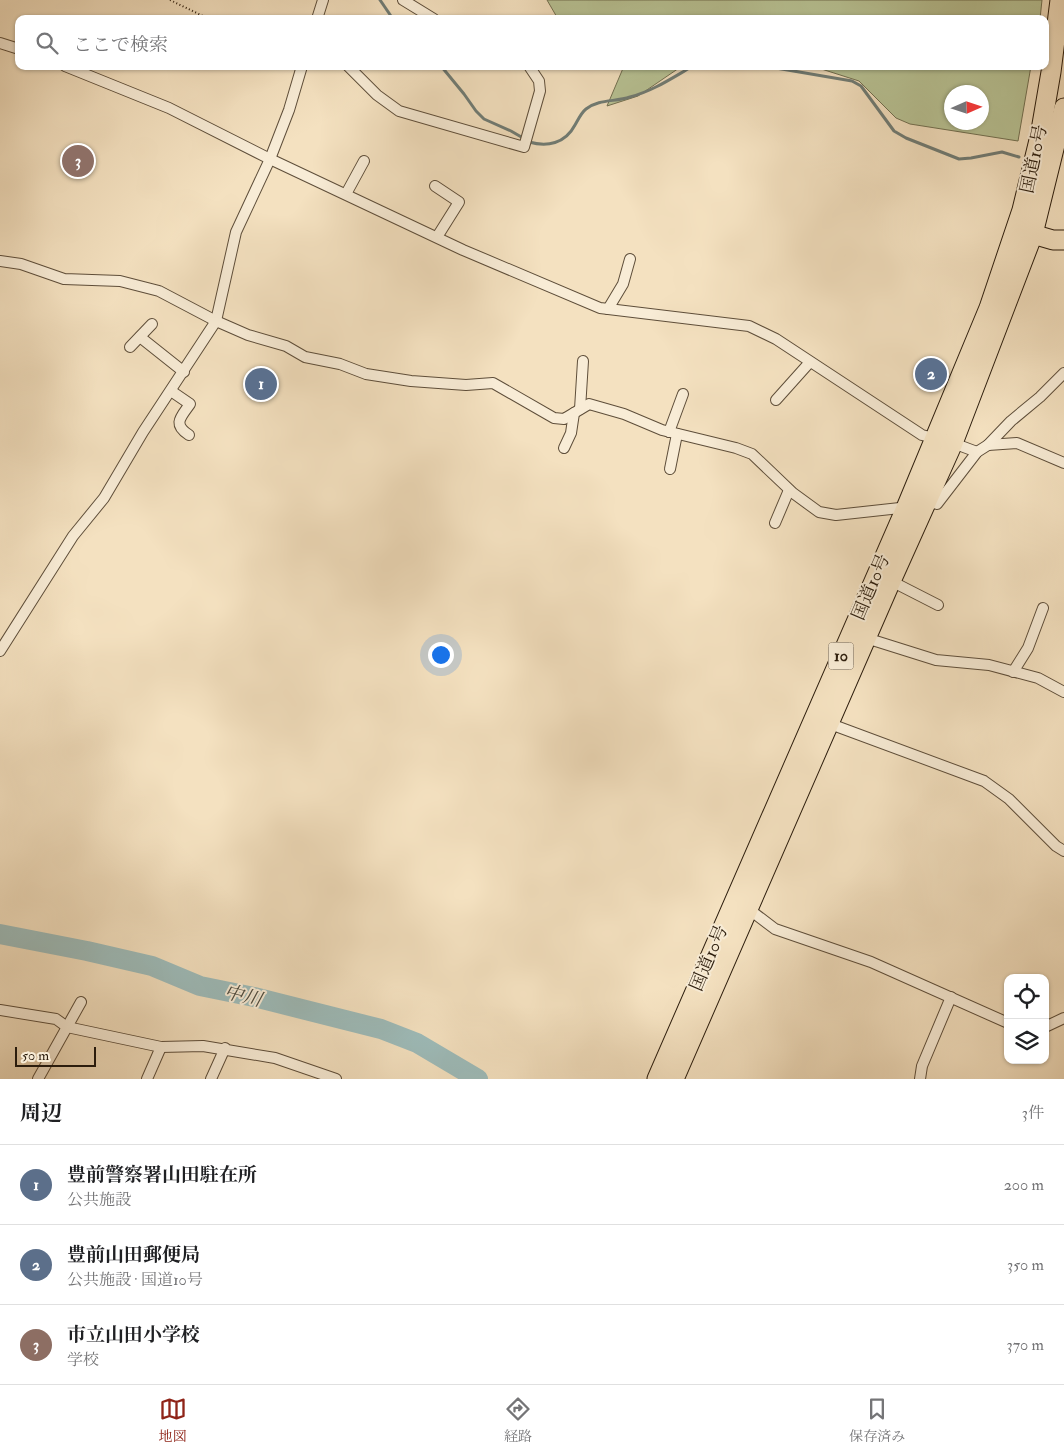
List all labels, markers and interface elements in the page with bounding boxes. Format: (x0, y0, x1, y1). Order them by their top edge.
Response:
search box (15, 15, 1049, 70)
icon: search (33, 29, 61, 57)
text: ここで検索 (73, 33, 168, 57)
north arrow (944, 85, 989, 130)
street label: 国道10号 (1016, 123, 1052, 195)
pin: 3 (62, 142, 94, 180)
pin: 2 (915, 355, 947, 393)
pin: 1 (245, 365, 277, 403)
street label: 国道10号 (847, 550, 895, 624)
your location (428, 642, 454, 668)
road number: 10 (828, 642, 854, 669)
street label: 国道10号 (685, 921, 733, 995)
map controls (1004, 974, 1049, 1064)
button: locate (1004, 974, 1049, 1019)
water label: 中川 (222, 980, 266, 1013)
button: layers (1004, 1019, 1049, 1064)
scale bar (15, 1044, 96, 1067)
text: 50 m (22, 1047, 49, 1064)
text: 周辺 (20, 1100, 62, 1127)
text: 3件 (1022, 1103, 1044, 1123)
text: 豊前警察署山田駐在所 (67, 1163, 257, 1187)
text: 1 (33, 1175, 39, 1195)
text: 200 m (1004, 1175, 1044, 1195)
text: 公共施設 (67, 1190, 131, 1210)
text: 豊前山田郵便局 (67, 1243, 200, 1267)
text: 2 (32, 1255, 40, 1275)
text: 350 m (1007, 1255, 1044, 1275)
text: 公共施設 · 国道10号 (67, 1270, 203, 1290)
text: 市立山田小学校 (67, 1323, 200, 1347)
text: 3 (33, 1335, 39, 1355)
text: 370 m (1007, 1335, 1044, 1355)
text: 学校 (67, 1350, 99, 1370)
tab: 地図 (159, 1395, 187, 1445)
tab: 経路 (504, 1395, 532, 1445)
tab: 保存済み (849, 1395, 905, 1445)

